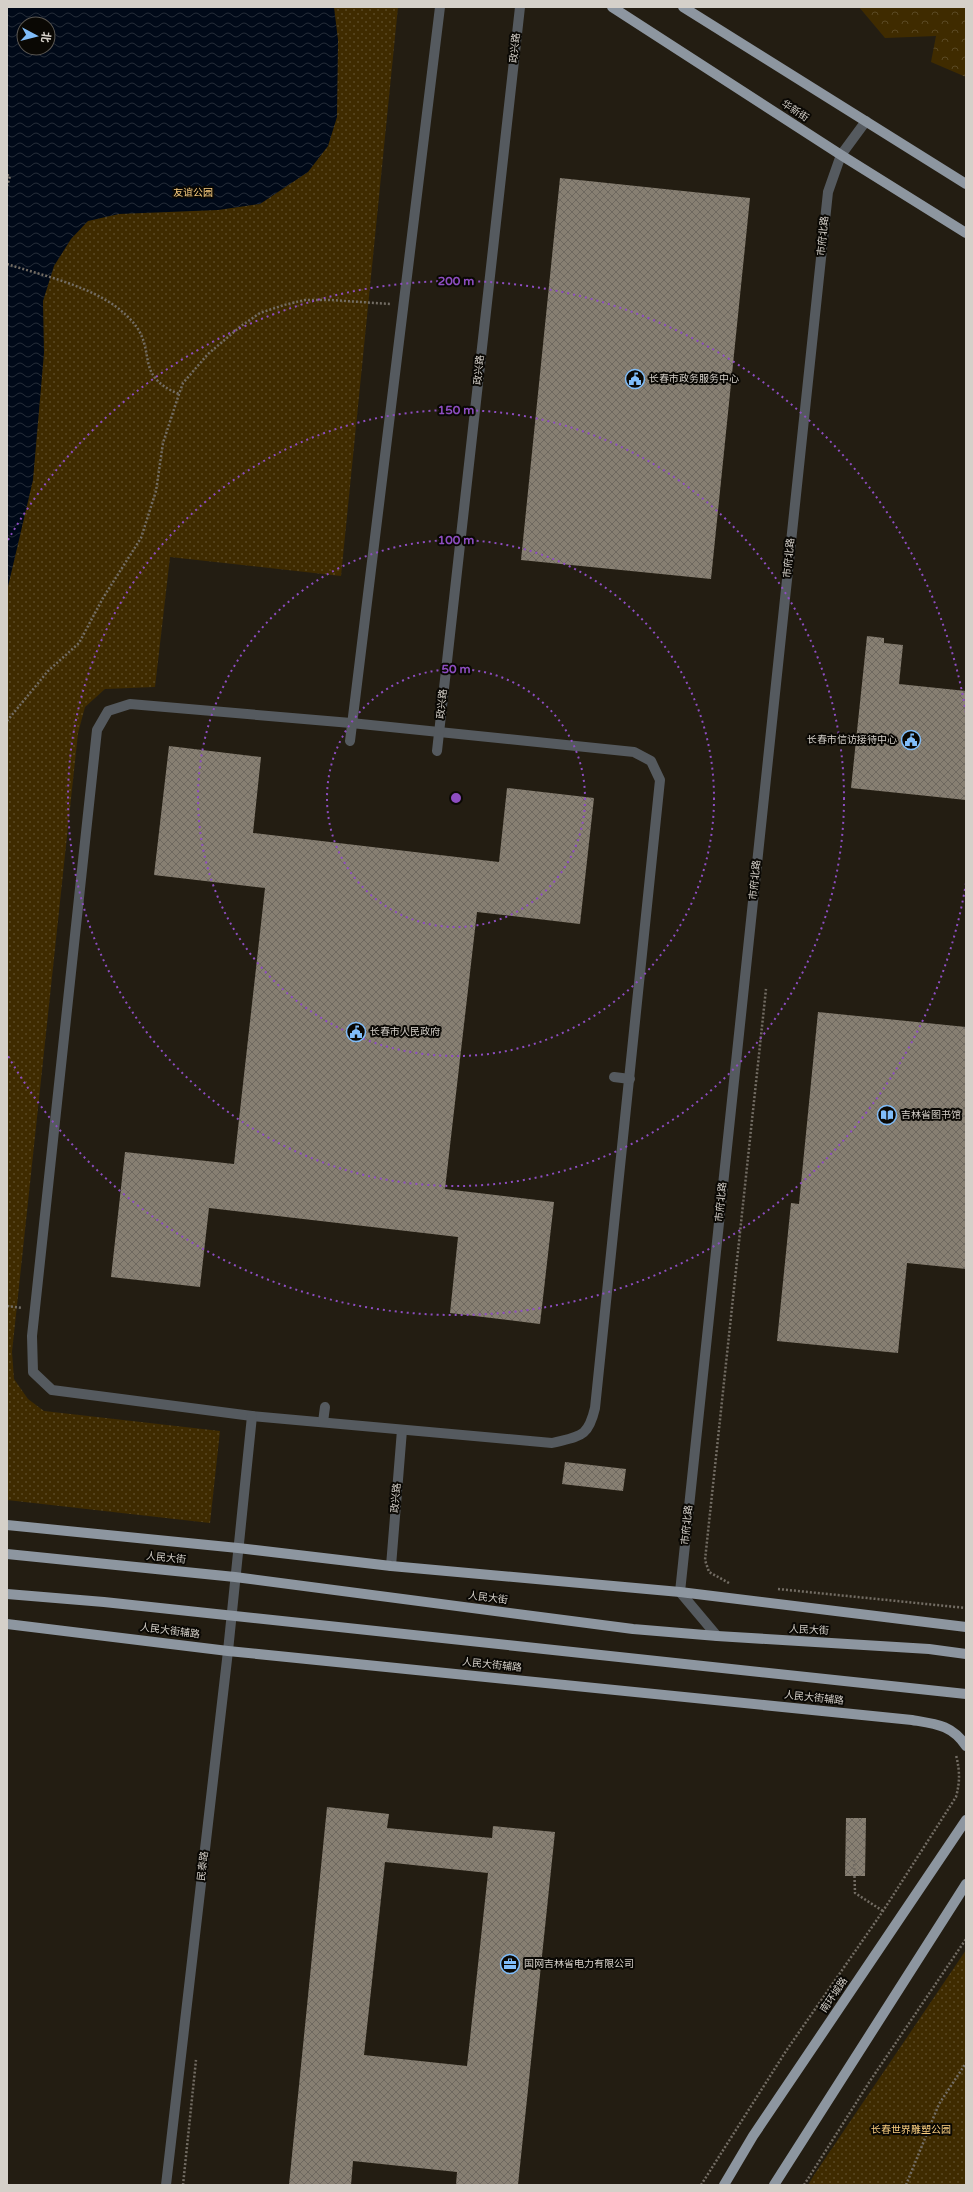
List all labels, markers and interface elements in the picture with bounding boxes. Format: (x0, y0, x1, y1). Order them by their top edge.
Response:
north arrow (16, 16, 56, 56)
text: 北 (38, 31, 53, 43)
street label: 政兴路 (507, 32, 523, 64)
street label: 华新街 (779, 98, 811, 124)
park label: 友谊公园 (173, 187, 213, 199)
street label: 市府北路 (815, 215, 831, 257)
text: 200 m (438, 274, 474, 288)
street label: 政兴路 (471, 354, 487, 386)
public building icon: 长春市政务服务中心 (624, 368, 646, 390)
place label: 长春市政务服务中心 (649, 373, 739, 385)
text: 150 m (438, 403, 474, 417)
text: 100 m (438, 533, 474, 547)
street label: 市府北路 (781, 537, 797, 579)
text: 50 m (441, 662, 471, 676)
street label: 政兴路 (434, 688, 450, 720)
public building icon: 长春市信访接待中心 (900, 729, 922, 751)
place label: 长春市信访接待中心 (807, 734, 897, 746)
centre of rings (449, 791, 463, 805)
street label: 市府北路 (747, 859, 763, 901)
public building icon: 长春市人民政府 (345, 1021, 367, 1043)
place label: 长春市人民政府 (370, 1026, 440, 1038)
library icon: 吉林省图书馆 (876, 1104, 898, 1126)
place label: 吉林省图书馆 (901, 1109, 961, 1121)
street label: 市府北路 (713, 1181, 729, 1223)
street label: 政兴路 (389, 1483, 403, 1513)
street label: 市府北路 (679, 1504, 695, 1546)
street label: 人民大街 (145, 1550, 187, 1566)
street label: 人民大街 (467, 1590, 509, 1606)
street label: 人民大街辅路 (139, 1621, 201, 1641)
street label: 人民大街 (789, 1623, 829, 1637)
street label: 人民大街辅路 (462, 1656, 522, 1674)
street label: 人民大街辅路 (784, 1689, 844, 1707)
street label: 民泰路 (195, 1850, 211, 1882)
office icon: 国网吉林省电力有限公司 (499, 1953, 521, 1975)
place label: 国网吉林省电力有限公司 (524, 1958, 634, 1970)
street label: 南环城路 (818, 1975, 850, 2015)
park label: 长春世界雕塑公园 (871, 2124, 951, 2136)

